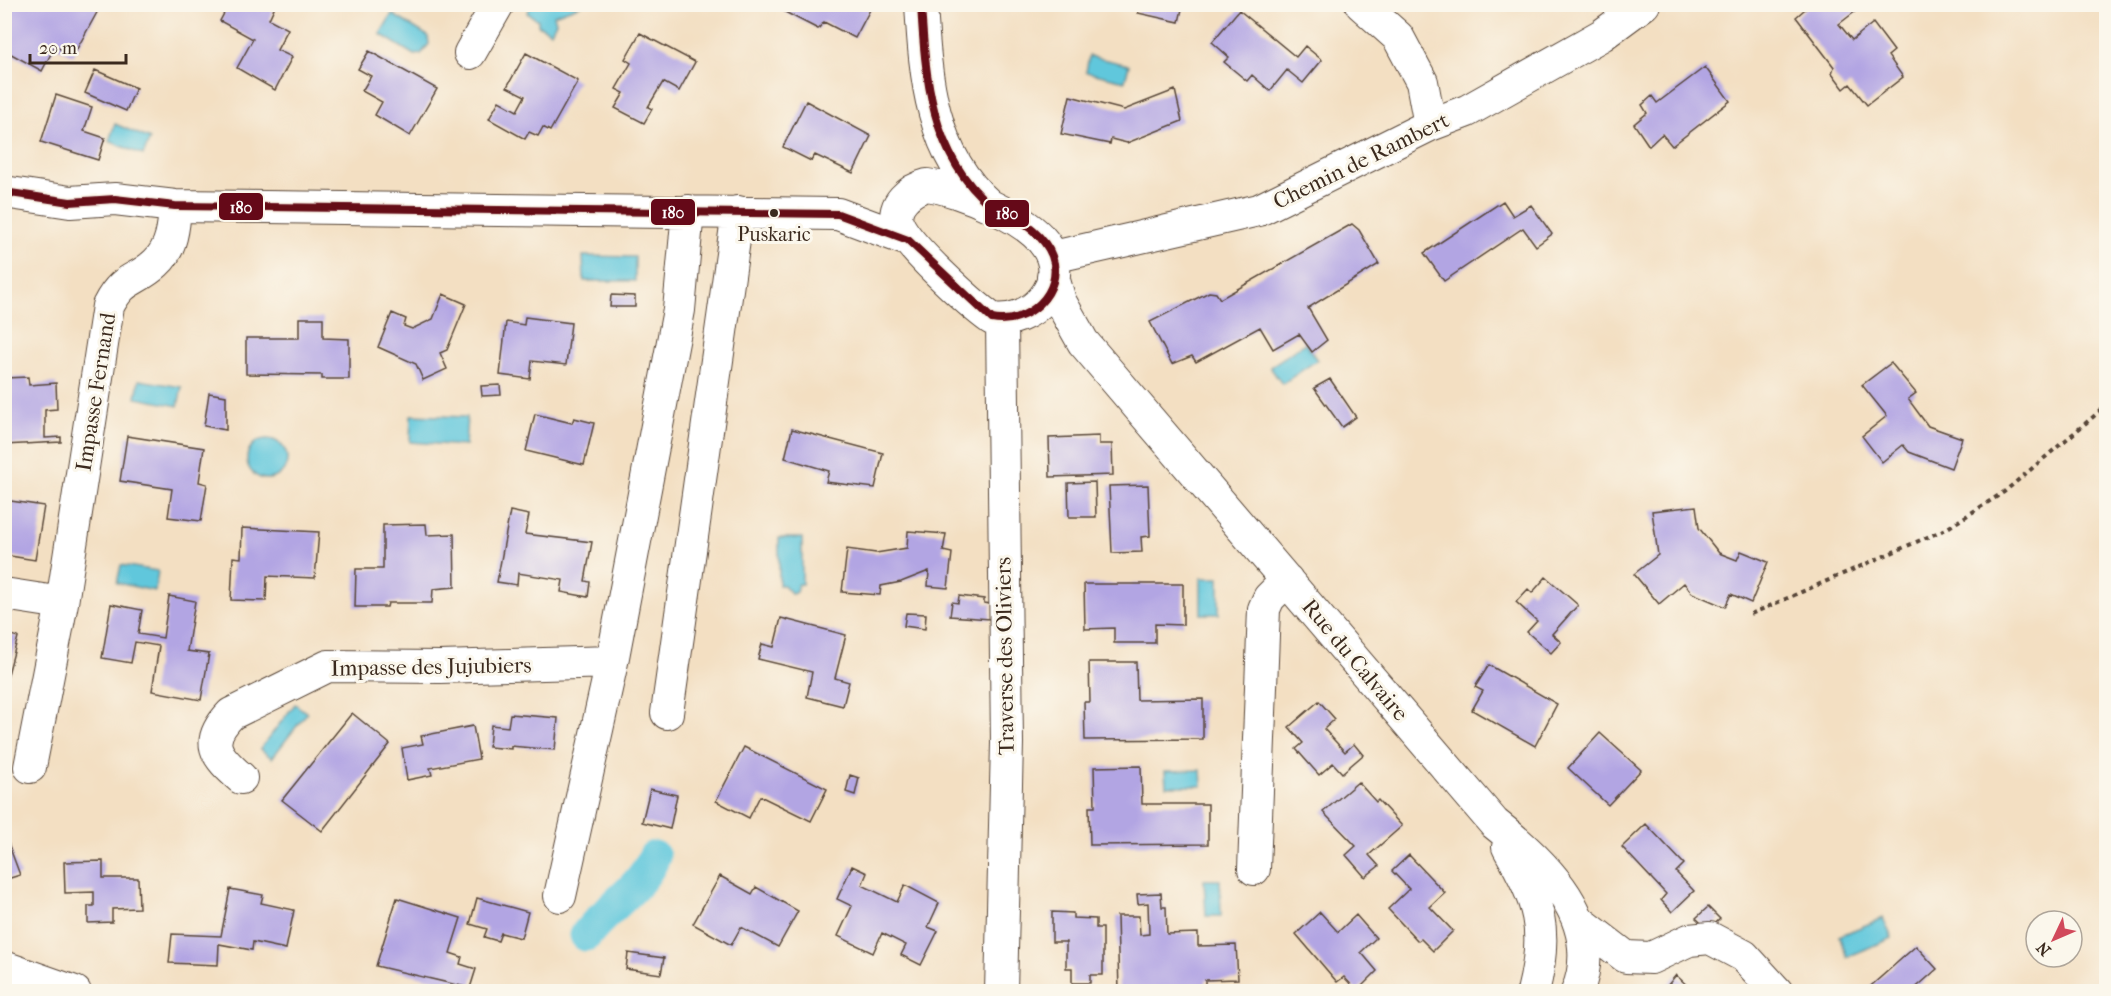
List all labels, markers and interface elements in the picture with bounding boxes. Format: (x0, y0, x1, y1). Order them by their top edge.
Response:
scale bar (30, 27, 126, 65)
text: 20 m (39, 38, 77, 59)
street label: Chemin de Rambert (1269, 107, 1453, 215)
line badge: 180 (218, 192, 264, 221)
text: 180 (230, 198, 252, 217)
line badge: 180 (650, 198, 696, 226)
line badge: 180 (984, 199, 1030, 228)
text: 180 (662, 203, 684, 222)
text: 180 (996, 204, 1018, 223)
marker: Puskaric (768, 207, 780, 219)
place label: Puskaric (737, 223, 811, 246)
street label: Impasse Fernand (71, 310, 122, 473)
street label: Traverse des Oliviers (990, 557, 1020, 755)
street label: Rue du Calvaire (1297, 594, 1414, 726)
street label: Impasse des Jujubiers (330, 652, 532, 682)
north arrow (2024, 909, 2084, 969)
text: N (2032, 937, 2055, 960)

